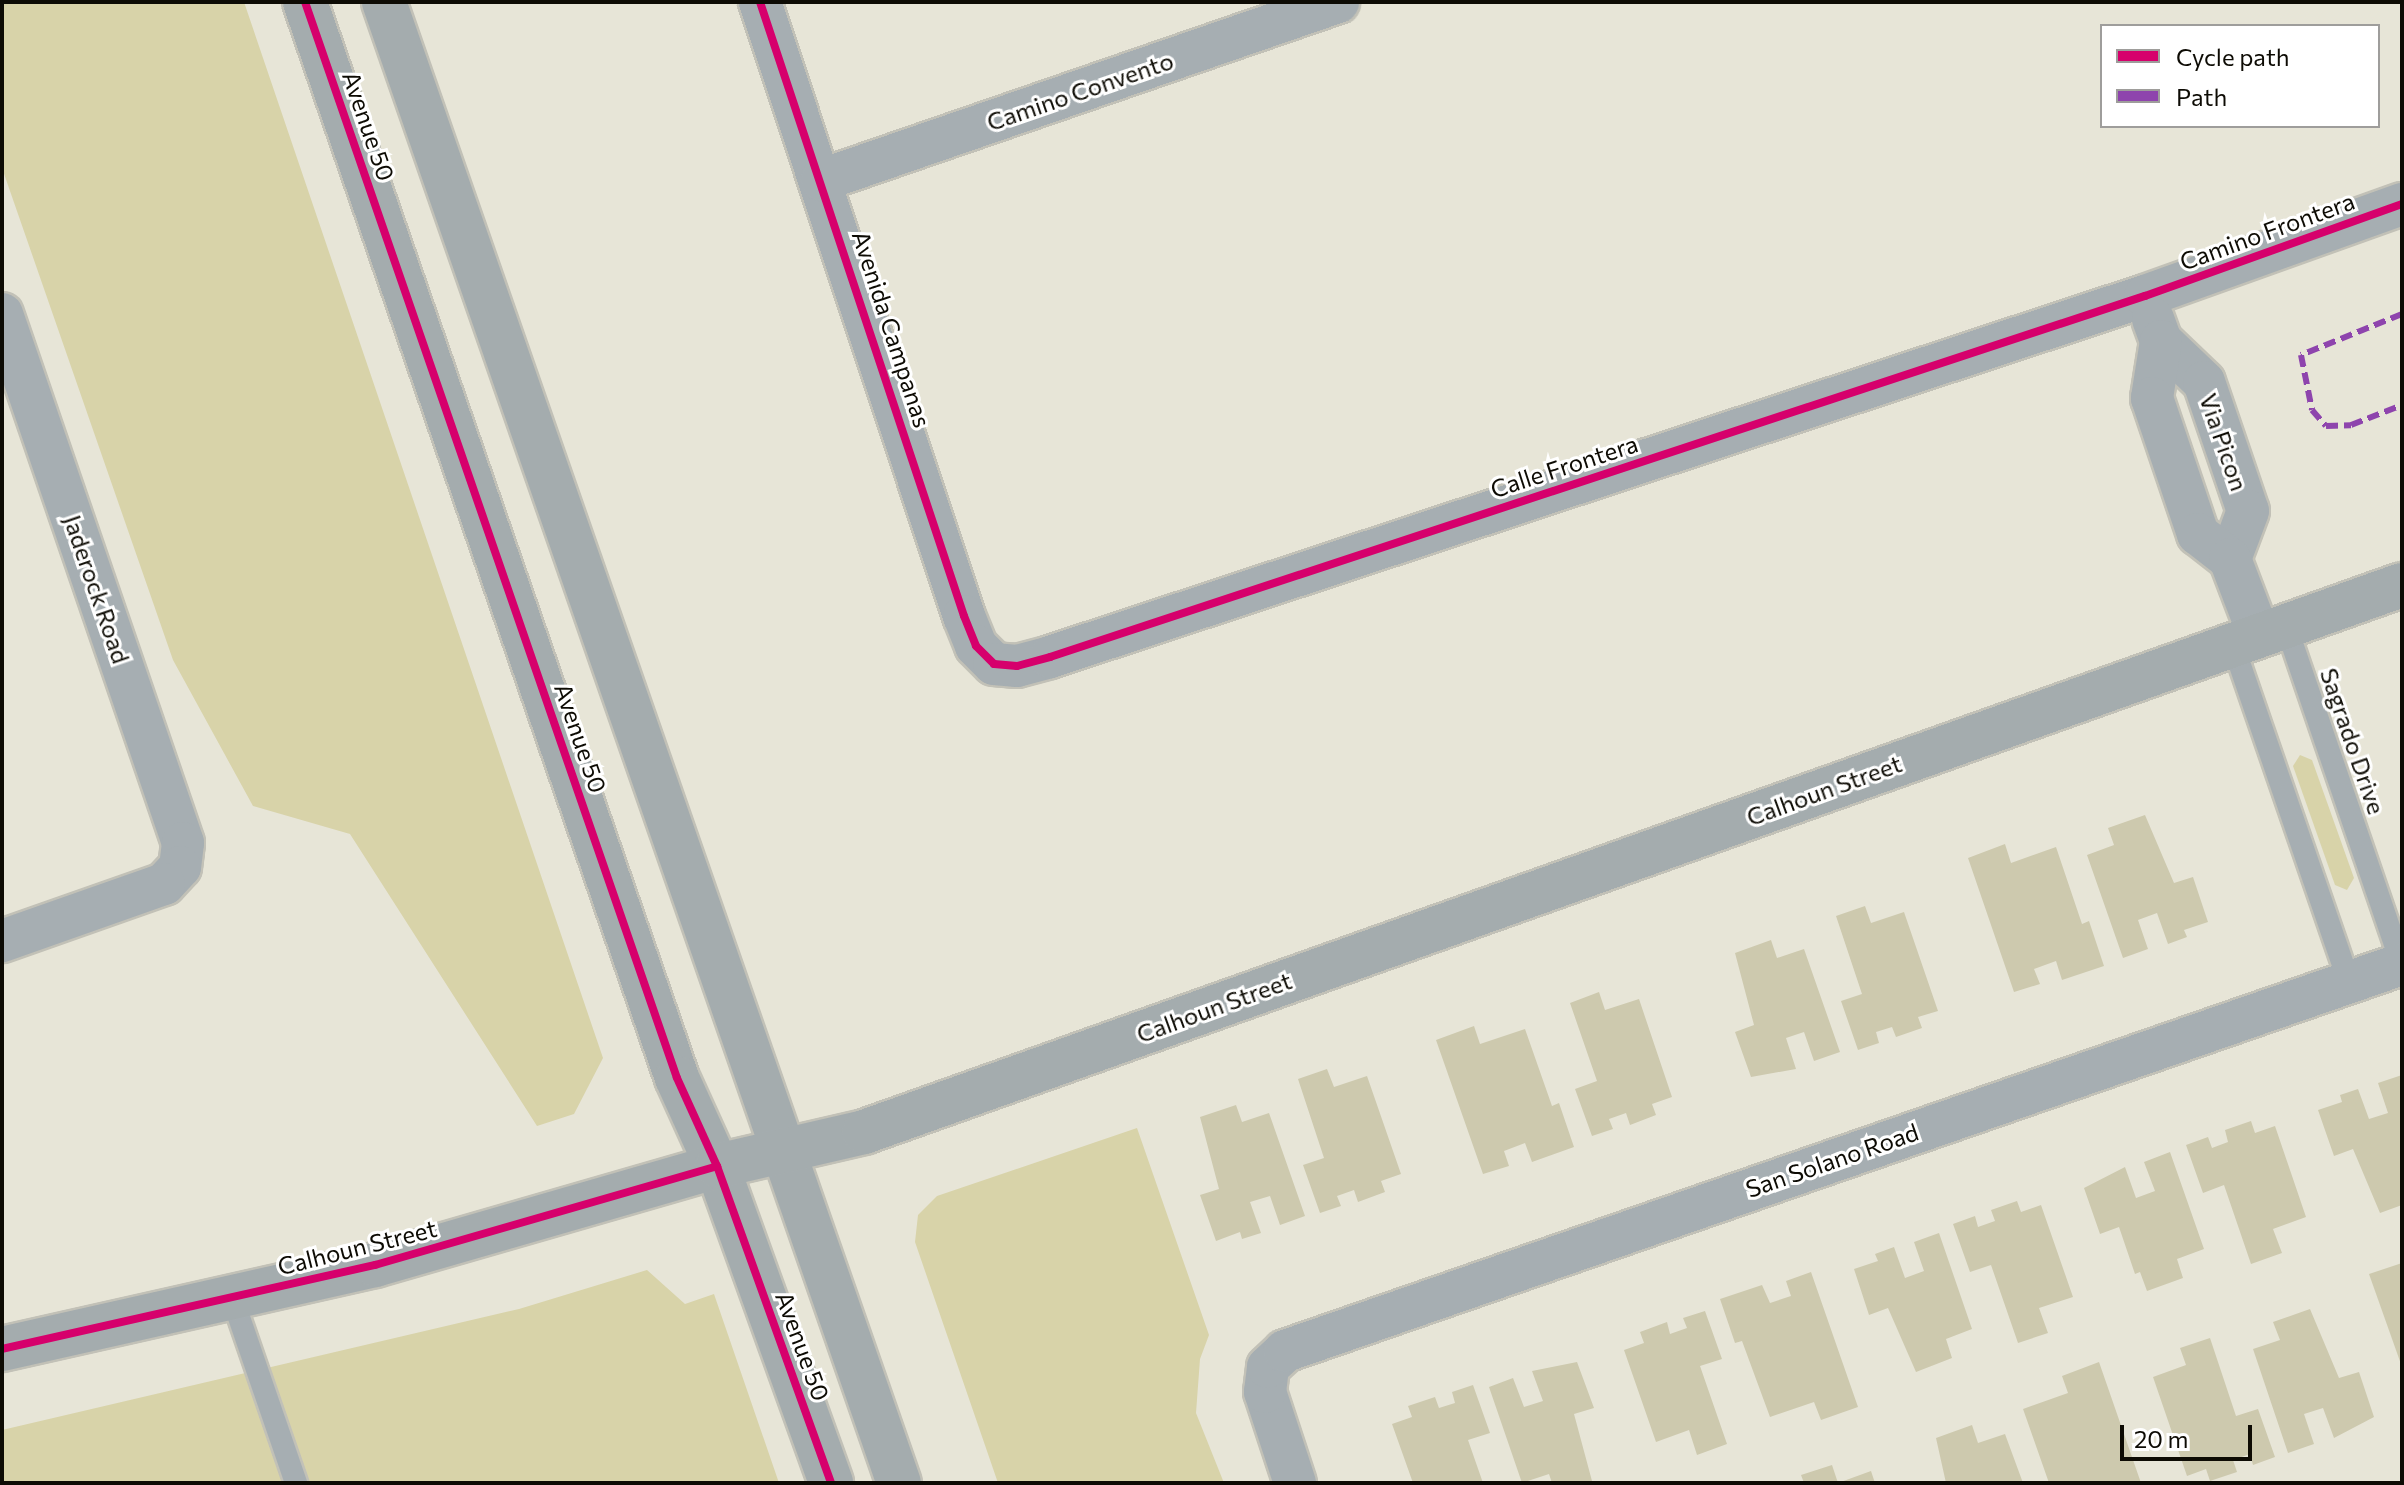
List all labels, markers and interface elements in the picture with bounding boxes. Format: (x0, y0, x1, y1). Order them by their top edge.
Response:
legend (2100, 24, 2380, 128)
text: Cycle path (2176, 42, 2290, 71)
street label: Camino Convento (983, 46, 1177, 136)
street label: Avenue 50 (337, 67, 401, 185)
text: Path (2176, 82, 2227, 111)
street label: Camino Frontera (2176, 186, 2358, 276)
street label: Avenida Campanas (847, 227, 937, 431)
street label: Via Picon (2194, 390, 2254, 494)
street label: Calle Frontera (1487, 429, 1641, 503)
street label: Jaderock Road (58, 511, 136, 667)
street label: Sagrado Drive (2315, 664, 2391, 818)
street label: Avenue 50 (549, 679, 613, 797)
street label: Calhoun Street (1743, 749, 1905, 831)
street label: Calhoun Street (1133, 966, 1295, 1048)
street label: San Solano Road (1742, 1117, 1922, 1203)
street label: Calhoun Street (275, 1213, 439, 1281)
street label: Avenue 50 (770, 1287, 836, 1405)
scale bar (2124, 1409, 2256, 1459)
text: 20 m (2134, 1424, 2188, 1453)

